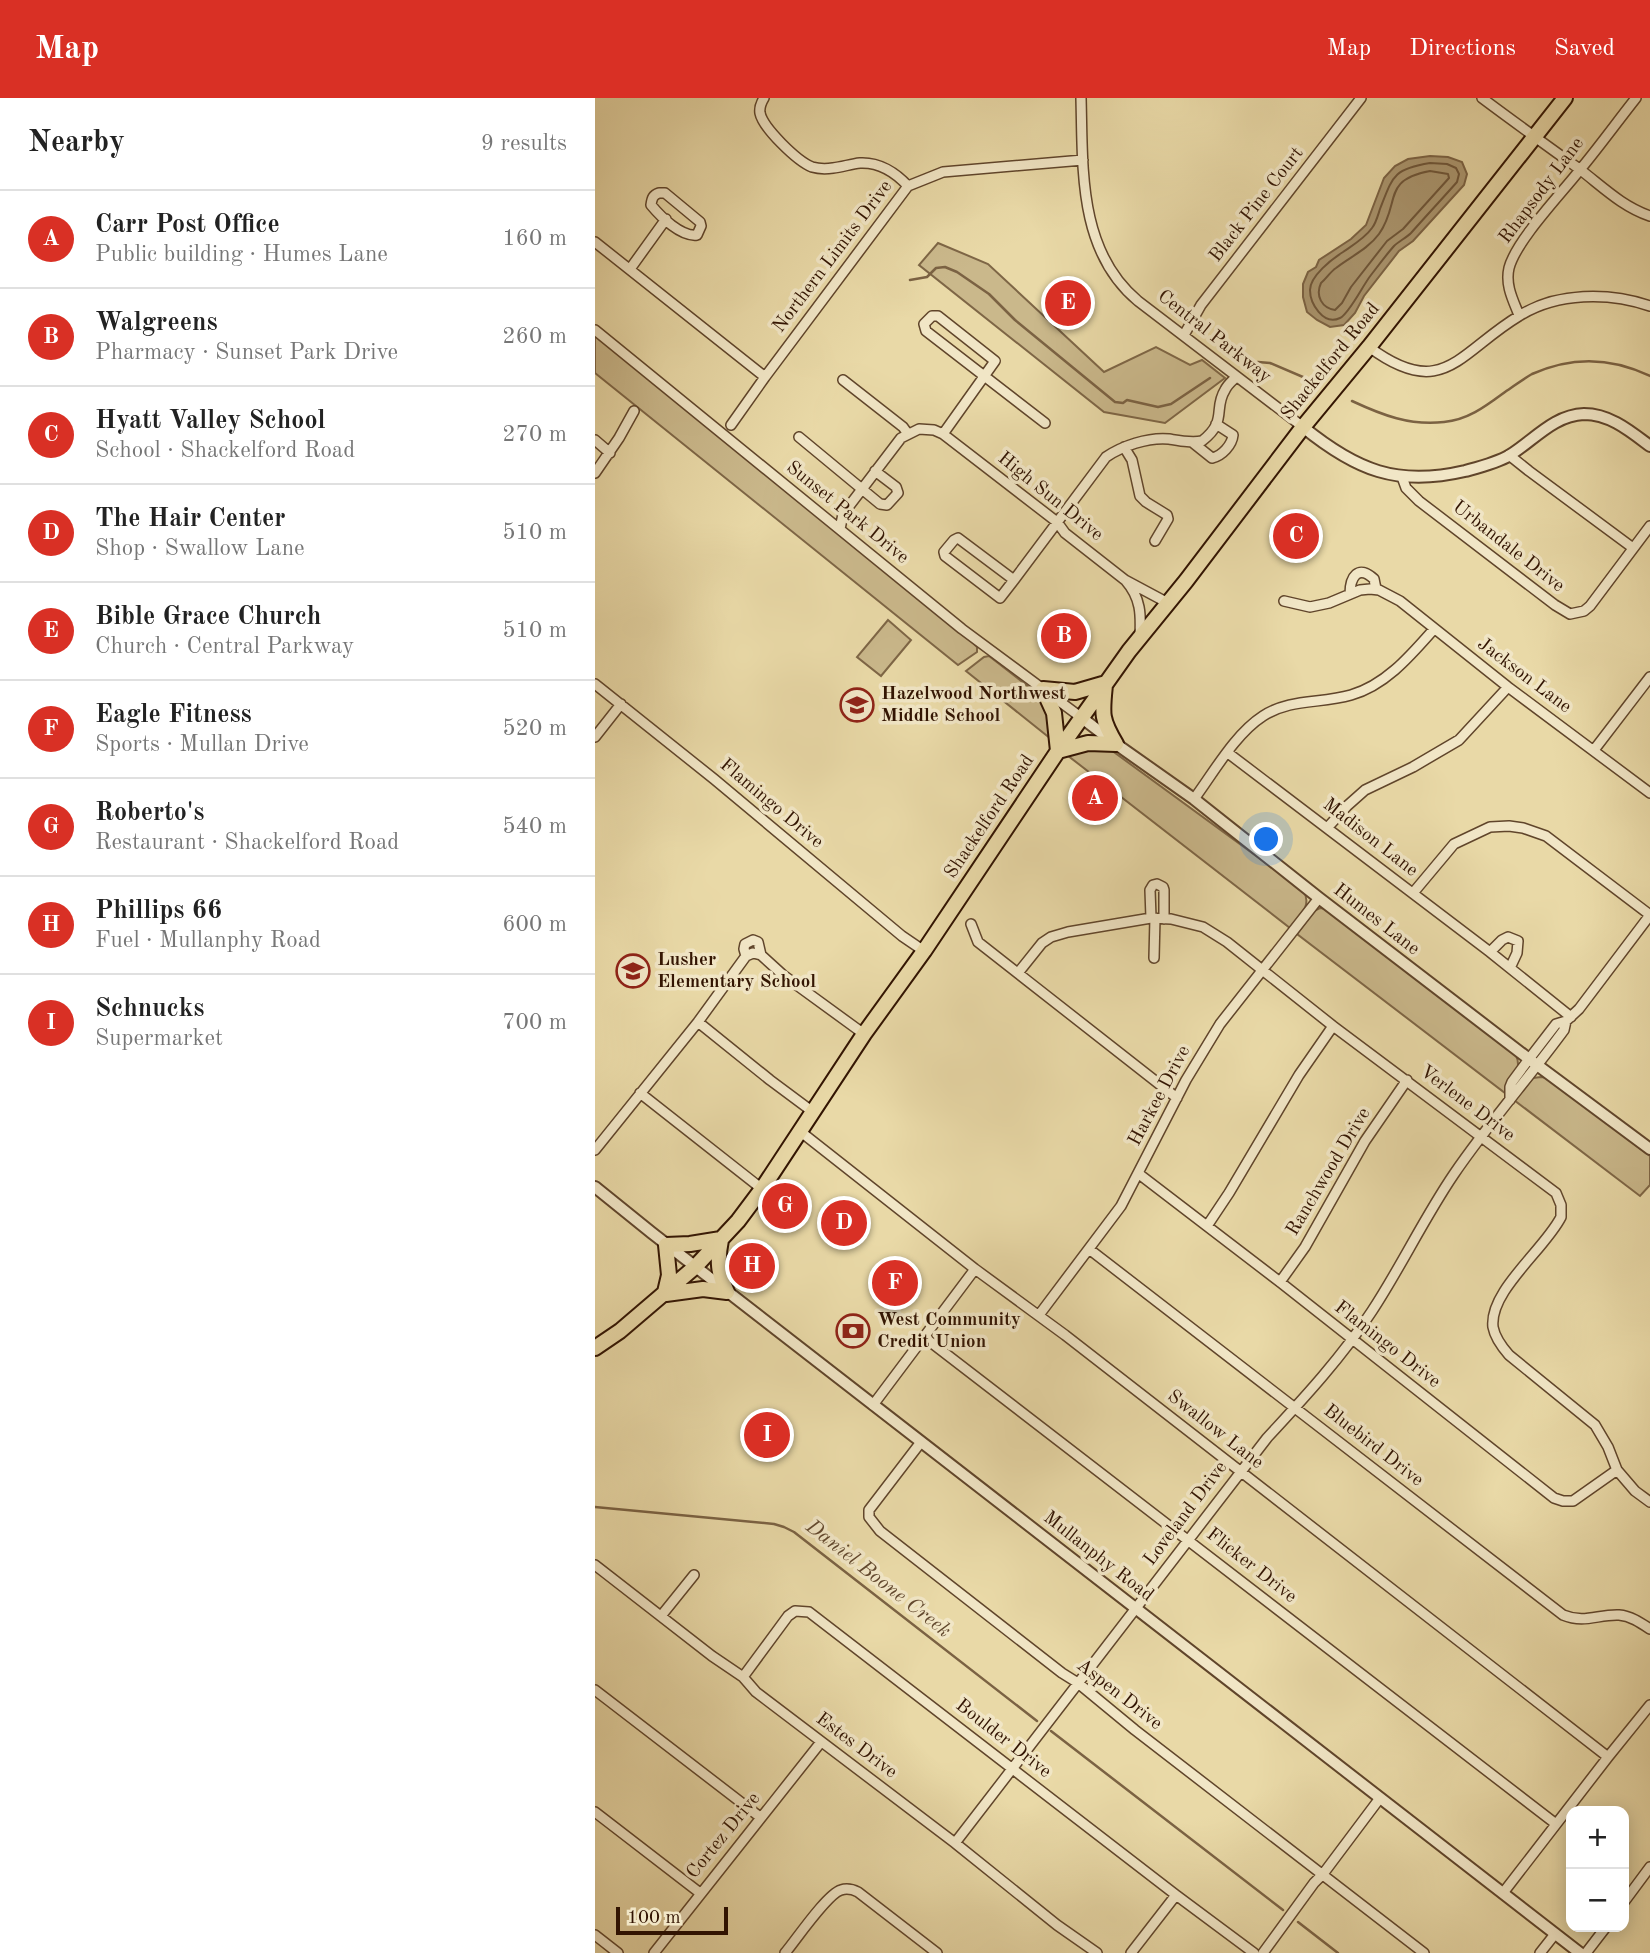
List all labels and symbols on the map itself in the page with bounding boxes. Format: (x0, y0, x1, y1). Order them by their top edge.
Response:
street label: Rhapsody Lane (1496, 134, 1588, 248)
street label: Black Pine Court (1206, 144, 1308, 266)
street label: Northern Limits Drive (770, 177, 896, 337)
pin: E (1045, 277, 1091, 329)
street label: Central Parkway (1154, 287, 1274, 387)
street label: Shackelford Road (1278, 300, 1384, 424)
street label: High Sun Drive (994, 449, 1106, 545)
street label: Sunset Park Drive (782, 458, 912, 568)
street label: Urbandale Drive (1449, 498, 1567, 596)
pin: C (1273, 510, 1319, 562)
pin: B (1041, 610, 1087, 662)
street label: Jackson Lane (1473, 635, 1575, 717)
place label: Hazelwood Northwest Middle School (881, 685, 1066, 726)
school or university icon: Hazelwood Northwest Middle School (838, 686, 876, 724)
street label: Shackelford Road (942, 752, 1038, 882)
street label: Flamingo Drive (716, 755, 826, 853)
pin: A (1072, 772, 1118, 824)
street label: Madison Lane (1319, 795, 1421, 881)
your location (1249, 822, 1283, 856)
street label: Humes Lane (1329, 881, 1423, 959)
place label: Lusher Elementary School (657, 951, 816, 992)
school or university icon: Lusher Elementary School (614, 952, 652, 990)
street label: Harkee Drive (1126, 1043, 1194, 1149)
street label: Verlene Drive (1416, 1062, 1518, 1146)
street label: Ranchwood Drive (1283, 1105, 1375, 1239)
pin: G (762, 1180, 808, 1232)
pin: D (821, 1197, 867, 1249)
pin: H (729, 1240, 775, 1292)
pin: F (872, 1257, 918, 1309)
street label: Flamingo Drive (1331, 1298, 1443, 1392)
place label: West Community Credit Union (877, 1311, 1021, 1352)
bank icon: West Community Credit Union (834, 1312, 872, 1350)
street label: Swallow Lane (1163, 1387, 1267, 1473)
street label: Bluebird Drive (1320, 1401, 1426, 1491)
pin: I (744, 1409, 790, 1461)
street label: Loveland Drive (1141, 1458, 1231, 1570)
street label: Mullanphy Road (1039, 1508, 1157, 1606)
water label: Daniel Boone Creek (801, 1515, 954, 1642)
street label: Flicker Drive (1202, 1525, 1300, 1607)
street label: Aspen Drive (1073, 1656, 1165, 1734)
street label: Boulder Drive (952, 1696, 1054, 1782)
street label: Estes Drive (812, 1710, 900, 1782)
street label: Cortez Drive (684, 1789, 764, 1883)
scale bar (616, 1904, 728, 1936)

